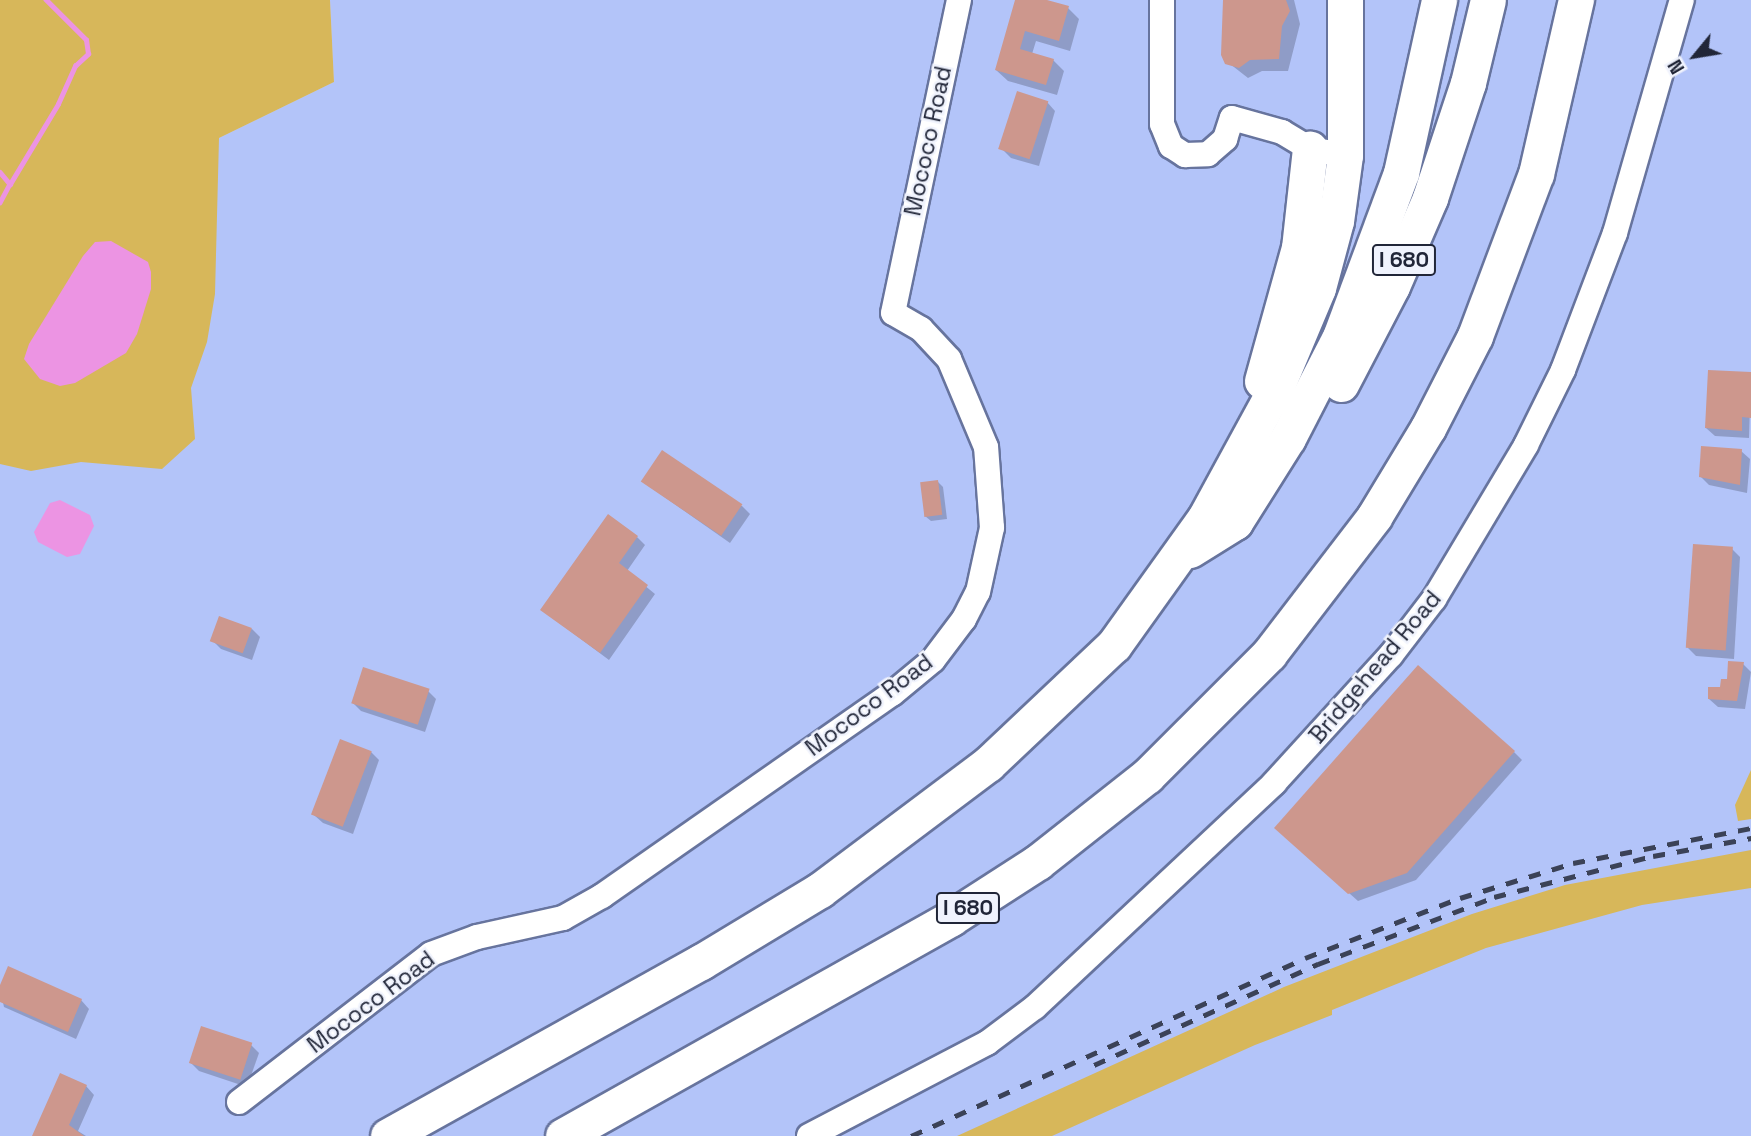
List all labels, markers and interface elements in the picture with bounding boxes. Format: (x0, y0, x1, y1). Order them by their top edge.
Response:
north arrow (1660, 21, 1730, 91)
text: N (1662, 55, 1690, 79)
street label: Mococo Road (899, 64, 957, 218)
road number: I 680 (1371, 243, 1437, 278)
street label: Bridgehead Road (1303, 585, 1447, 749)
street label: Mococo Road (800, 648, 938, 762)
road number: I 680 (935, 890, 1001, 926)
street label: Mococo Road (302, 945, 440, 1059)

